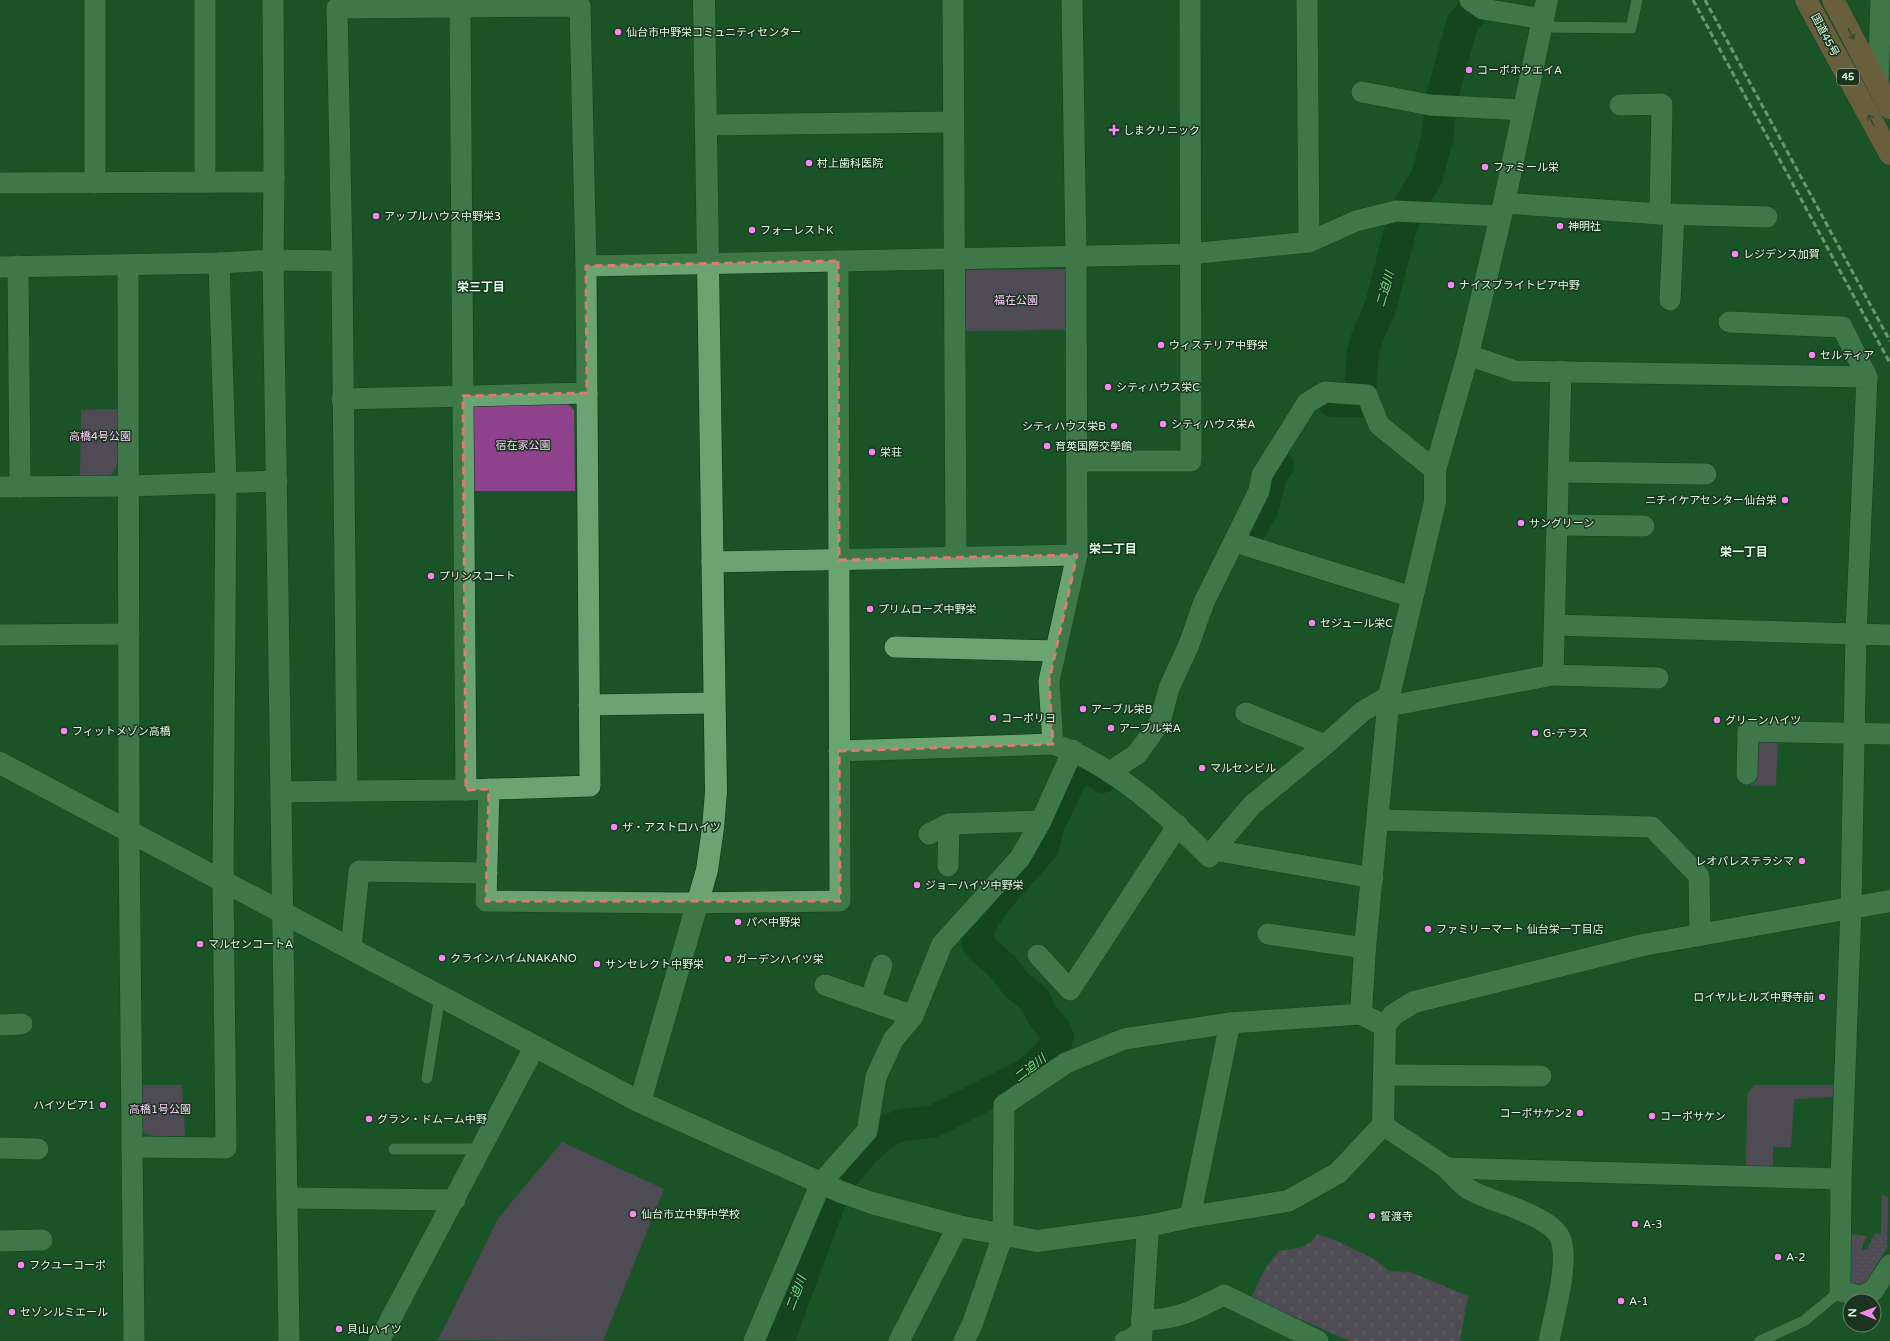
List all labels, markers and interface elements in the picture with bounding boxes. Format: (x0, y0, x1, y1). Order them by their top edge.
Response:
street label: 国道45号 (1808, 11, 1842, 59)
place label: 仙台市中野栄コミュニティセンター (626, 26, 801, 39)
marker: 仙台市中野栄コミュニティセンター (613, 27, 623, 37)
one-way arrow (1848, 28, 1855, 40)
place label: コーポホウエイA (1477, 64, 1562, 77)
marker: コーポホウエイA (1464, 65, 1474, 75)
road number: 45 (1837, 69, 1859, 85)
one-way arrow (1867, 114, 1875, 126)
marker: しまクリニック (1108, 124, 1120, 136)
place label: しまクリニック (1123, 124, 1200, 137)
place label: 村上歯科医院 (817, 157, 883, 170)
marker: 村上歯科医院 (804, 158, 814, 168)
place label: ファミール栄 (1493, 161, 1559, 174)
marker: ファミール栄 (1480, 162, 1490, 172)
place label: アップルハウス中野栄3 (384, 210, 501, 223)
marker: アップルハウス中野栄3 (371, 211, 381, 221)
place label: 神明社 (1568, 220, 1601, 233)
marker: 神明社 (1555, 221, 1565, 231)
place label: フォーレストK (760, 224, 834, 237)
marker: フォーレストK (747, 225, 757, 235)
place label: レジデンス加賀 (1743, 248, 1820, 261)
marker: レジデンス加賀 (1730, 249, 1740, 259)
water label: 二迫川 (1373, 268, 1397, 308)
place label: ナイスブライトピア中野 (1459, 279, 1580, 292)
district label: 栄三丁目 (457, 280, 505, 294)
marker: ナイスブライトピア中野 (1446, 280, 1456, 290)
park label: 福在公園 (994, 294, 1038, 307)
place label: ウィステリア中野栄 (1169, 339, 1268, 352)
marker: ウィステリア中野栄 (1156, 340, 1166, 350)
place label: セルティア (1820, 349, 1874, 362)
marker: セルティア (1807, 350, 1817, 360)
place label: シティハウス栄C (1116, 381, 1200, 394)
marker: シティハウス栄C (1103, 382, 1113, 392)
place label: シティハウス栄A (1171, 418, 1256, 431)
marker: シティハウス栄A (1158, 419, 1168, 429)
place label: シティハウス栄B (1022, 420, 1106, 433)
marker: シティハウス栄B (1109, 421, 1119, 431)
park label: 高橋4号公園 (69, 430, 131, 443)
park label: 宿在家公園 (496, 439, 551, 452)
place label: 育英国際交學館 (1055, 440, 1132, 453)
marker: 育英国際交學館 (1042, 441, 1052, 451)
place label: 栄荘 (880, 446, 902, 459)
marker: 栄荘 (867, 447, 877, 457)
place label: ニチイケアセンター仙台栄 (1645, 494, 1777, 507)
marker: ニチイケアセンター仙台栄 (1780, 495, 1790, 505)
place label: サングリーン (1529, 517, 1594, 530)
marker: サングリーン (1516, 518, 1526, 528)
district label: 栄二丁目 (1089, 542, 1137, 556)
district label: 栄一丁目 (1720, 545, 1768, 559)
place label: プリンスコート (439, 570, 516, 583)
marker: プリンスコート (426, 571, 436, 581)
place label: プリムローズ中野栄 (878, 603, 976, 616)
marker: プリムローズ中野栄 (865, 604, 875, 614)
place label: セジュール栄C (1320, 617, 1393, 630)
marker: セジュール栄C (1307, 618, 1317, 628)
place label: アーブル栄B (1091, 703, 1153, 716)
marker: アーブル栄B (1078, 704, 1088, 714)
place label: コーポリヨ (1001, 712, 1056, 725)
marker: コーポリヨ (988, 713, 998, 723)
place label: グリーンハイツ (1725, 714, 1801, 727)
marker: グリーンハイツ (1712, 715, 1722, 725)
place label: アーブル栄A (1119, 722, 1181, 735)
marker: アーブル栄A (1106, 723, 1116, 733)
place label: フィットメゾン高橋 (72, 725, 171, 738)
marker: フィットメゾン高橋 (59, 726, 69, 736)
place label: G-テラス (1543, 727, 1589, 740)
marker: G-テラス (1530, 728, 1540, 738)
place label: マルセンビル (1210, 762, 1276, 775)
marker: マルセンビル (1197, 763, 1207, 773)
place label: ザ・アストロハイツ (622, 821, 721, 834)
marker: ザ・アストロハイツ (609, 822, 619, 832)
place label: レオパレステラシマ (1695, 855, 1794, 868)
marker: レオパレステラシマ (1797, 856, 1807, 866)
place label: ジョーハイツ中野栄 (925, 879, 1024, 892)
marker: ジョーハイツ中野栄 (912, 880, 922, 890)
place label: パベ中野栄 (746, 916, 801, 929)
marker: パベ中野栄 (733, 917, 743, 927)
place label: ファミリーマート 仙台栄一丁目店 (1436, 923, 1604, 936)
marker: ファミリーマート 仙台栄一丁目店 (1423, 924, 1433, 934)
place label: マルセンコートA (208, 938, 293, 951)
marker: マルセンコートA (195, 939, 205, 949)
place label: クラインハイムNAKANO (450, 952, 577, 965)
marker: クラインハイムNAKANO (437, 953, 447, 963)
place label: ガーデンハイツ栄 (736, 953, 824, 966)
marker: ガーデンハイツ栄 (723, 954, 733, 964)
place label: サンセレクト中野栄 (605, 958, 704, 971)
marker: サンセレクト中野栄 (592, 959, 602, 969)
place label: ロイヤルヒルズ中野寺前 (1693, 991, 1814, 1004)
marker: ロイヤルヒルズ中野寺前 (1817, 992, 1827, 1002)
water label: 二迫川 (1012, 1050, 1050, 1085)
place label: ハイツピア1 (33, 1099, 95, 1112)
marker: ハイツピア1 (98, 1100, 108, 1110)
park label: 高橋1号公園 (129, 1103, 191, 1116)
place label: コーポサケン2 (1499, 1107, 1572, 1120)
marker: コーポサケン2 (1575, 1108, 1585, 1118)
place label: コーポサケン (1660, 1110, 1726, 1123)
marker: コーポサケン (1647, 1111, 1657, 1121)
place label: グラン・ドムーム中野 (377, 1113, 487, 1126)
marker: グラン・ドムーム中野 (364, 1114, 374, 1124)
place label: 仙台市立中野中学校 (641, 1208, 740, 1221)
marker: 仙台市立中野中学校 (628, 1209, 638, 1219)
place label: 誓渡寺 (1380, 1210, 1413, 1223)
marker: 誓渡寺 (1367, 1211, 1377, 1221)
place label: A-3 (1643, 1218, 1663, 1231)
marker: A-3 (1630, 1219, 1640, 1229)
place label: A-2 (1786, 1251, 1806, 1264)
marker: A-2 (1773, 1252, 1783, 1262)
place label: フクユーコーポ (29, 1259, 106, 1272)
marker: フクユーコーポ (16, 1260, 26, 1270)
water label: 二迫川 (783, 1272, 809, 1312)
north arrow (1842, 1293, 1882, 1333)
place label: A-1 (1629, 1295, 1648, 1308)
marker: A-1 (1616, 1296, 1626, 1306)
place label: セゾンルミエール (20, 1306, 108, 1319)
marker: セゾンルミエール (7, 1307, 17, 1317)
text: N (1846, 1308, 1859, 1317)
place label: 貝山ハイツ (347, 1323, 402, 1336)
marker: 貝山ハイツ (334, 1324, 344, 1334)

